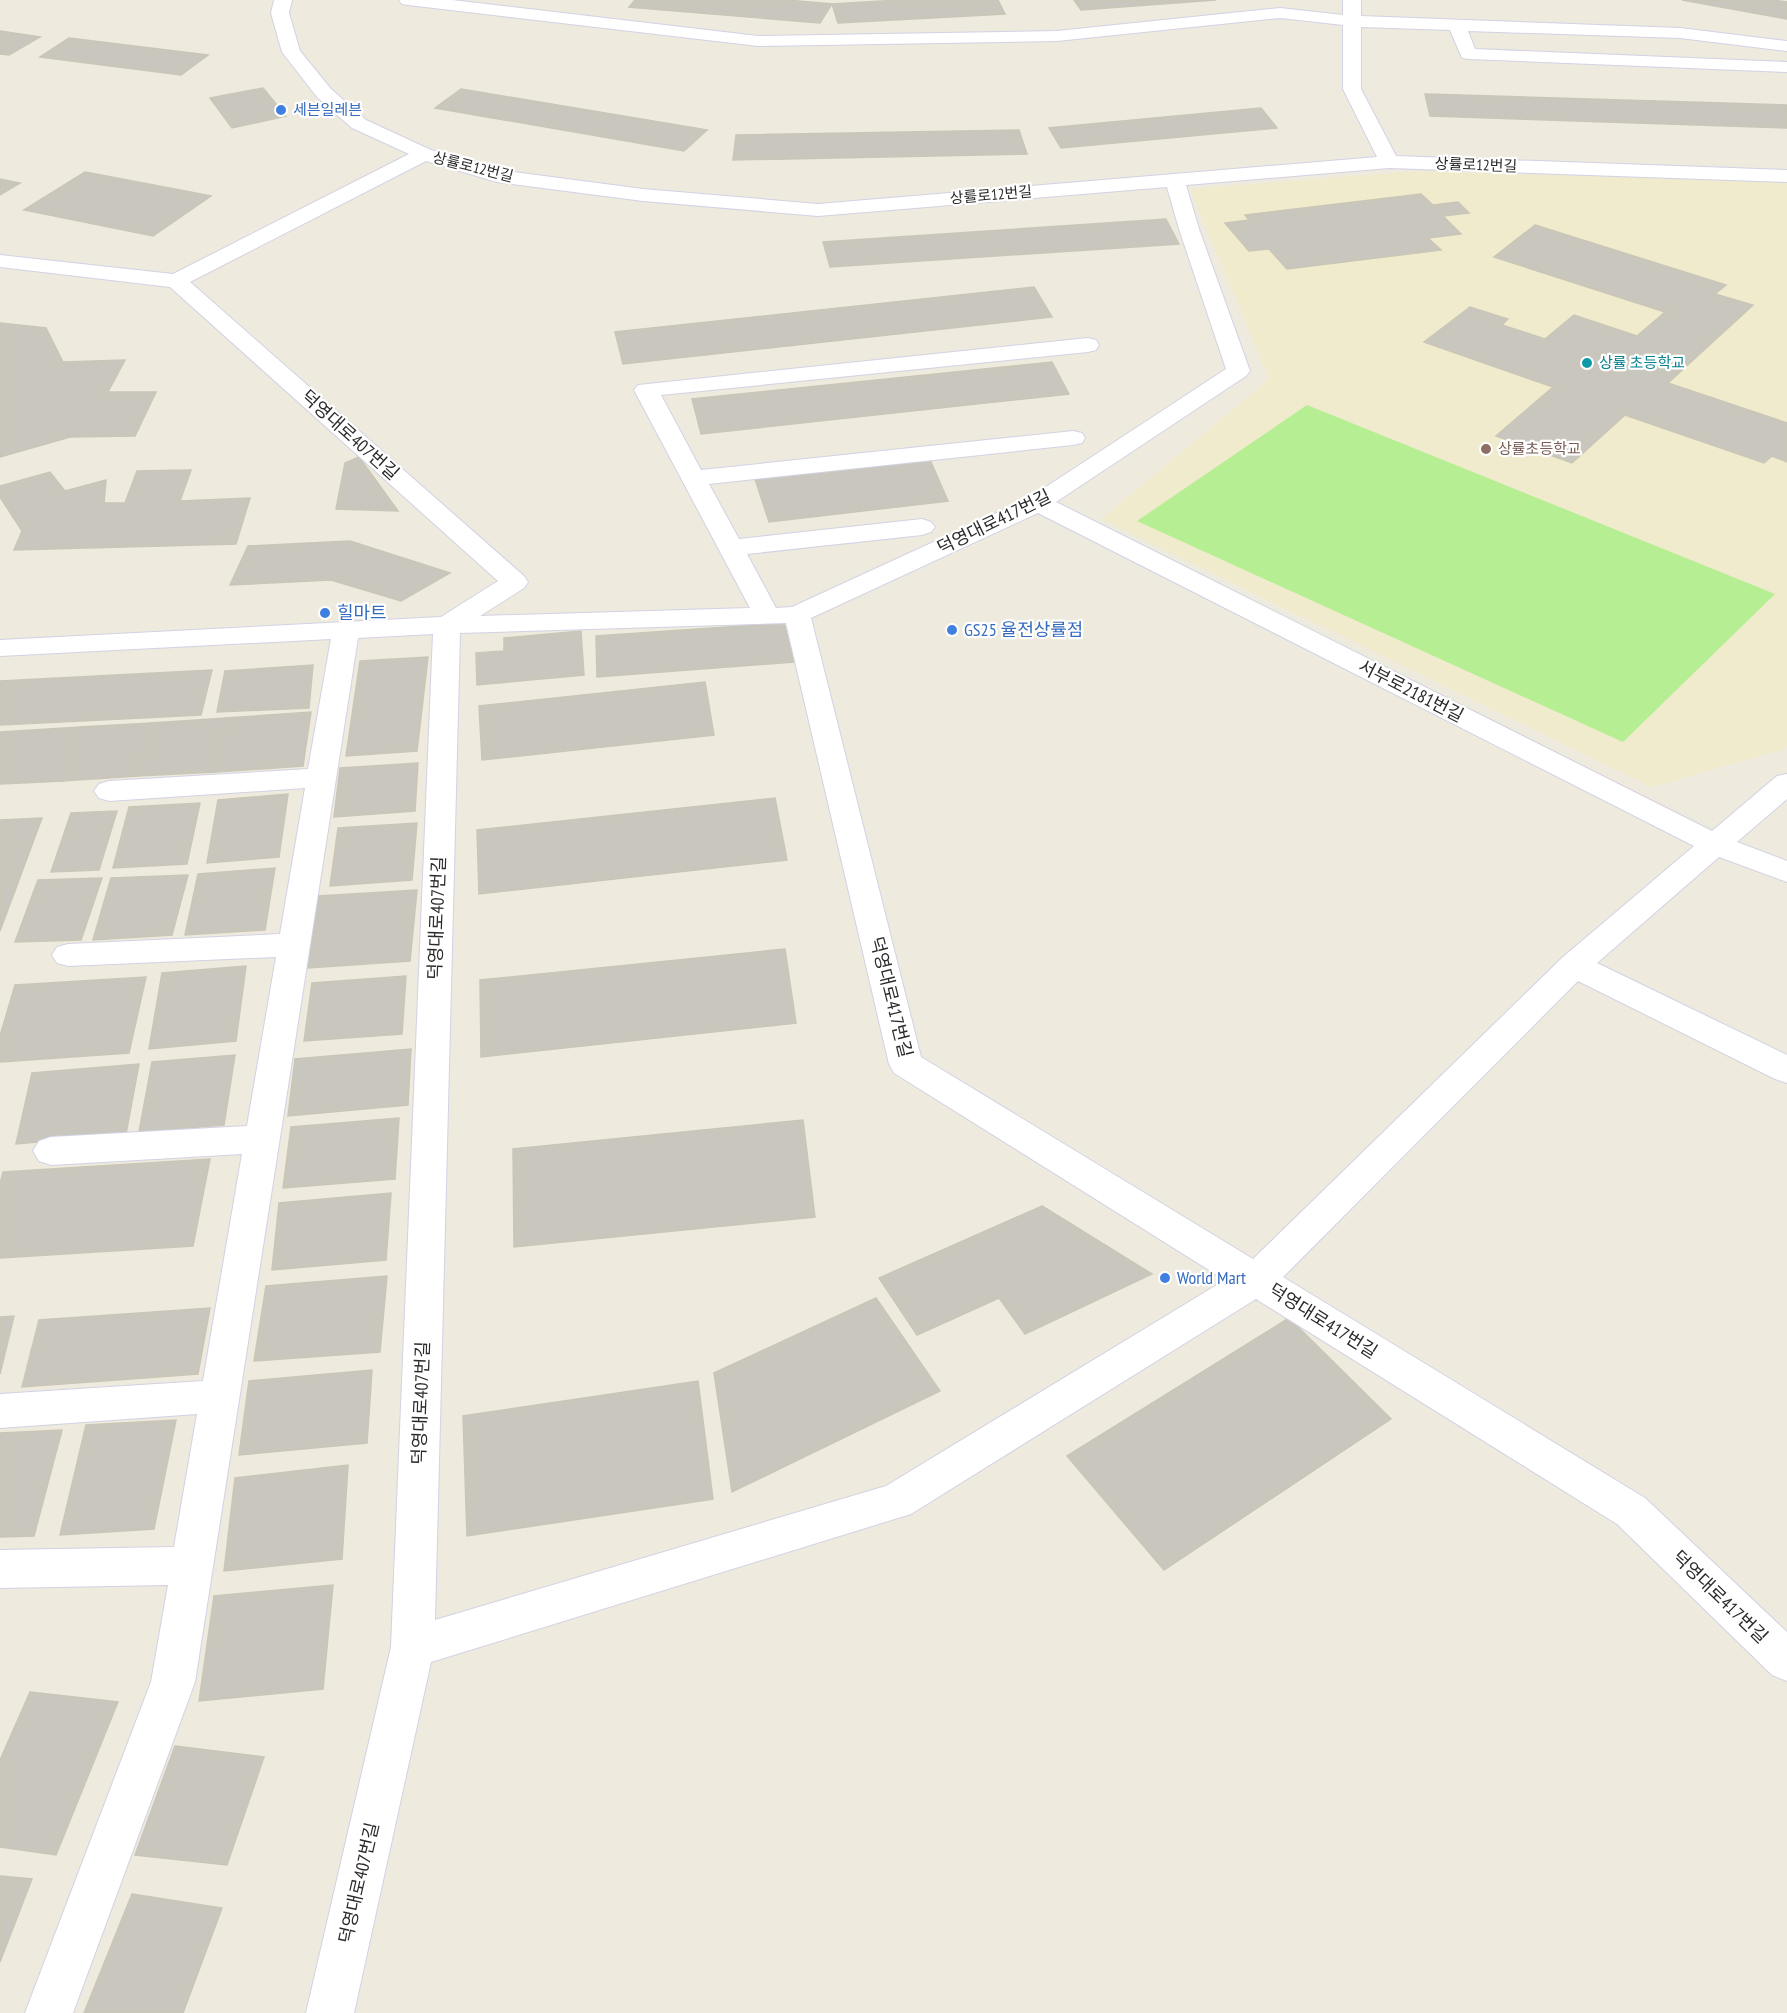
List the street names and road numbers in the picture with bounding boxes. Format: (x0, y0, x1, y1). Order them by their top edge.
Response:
street label: 상률로12번길 (431, 147, 515, 186)
street label: 상률로12번길 (1434, 154, 1518, 175)
street label: 상률로12번길 (949, 181, 1033, 208)
street label: 덕영대로407번길 (297, 385, 404, 485)
street label: 덕영대로417번길 (933, 484, 1054, 559)
street label: 서부로2181번길 (1355, 654, 1468, 727)
street label: 덕영대로407번길 (423, 856, 450, 980)
street label: 덕영대로417번길 (865, 934, 918, 1060)
street label: 덕영대로417번길 (1265, 1278, 1382, 1363)
street label: 덕영대로407번길 (407, 1341, 434, 1465)
street label: 덕영대로417번길 (1668, 1545, 1773, 1648)
street label: 덕영대로407번길 (333, 1820, 384, 1946)

